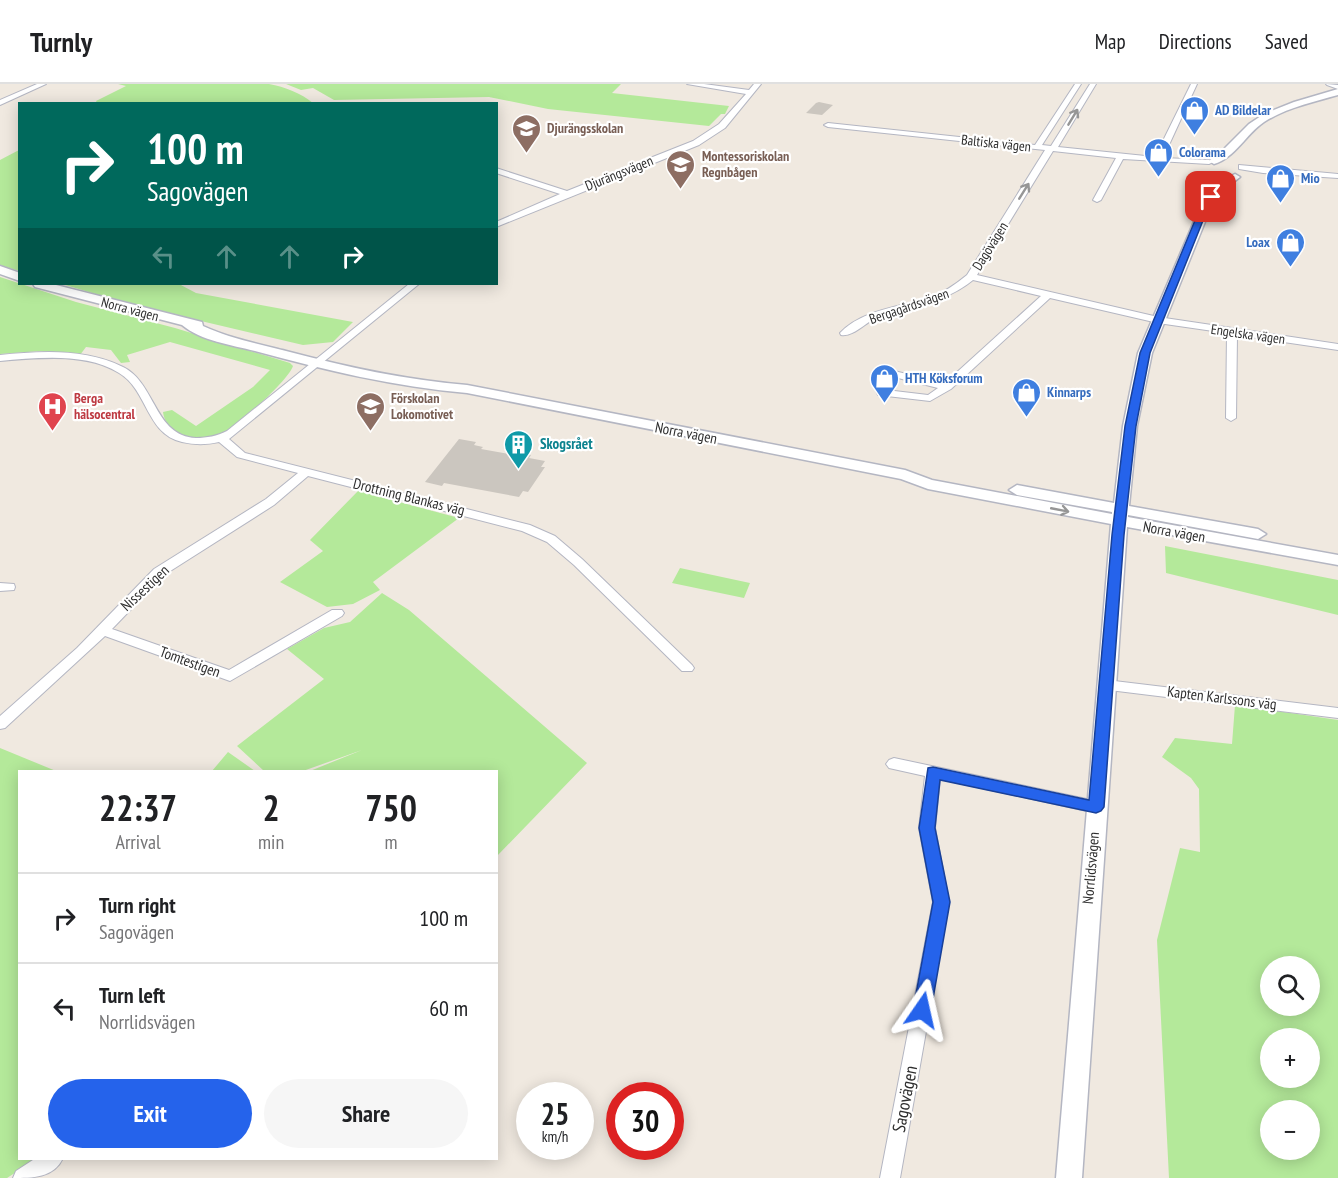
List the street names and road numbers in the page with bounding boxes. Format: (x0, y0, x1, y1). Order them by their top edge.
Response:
street label: Baltiska vägen (960, 130, 1032, 156)
street label: Djurängsvägen (582, 151, 656, 195)
street label: Dagövägen (968, 218, 1012, 274)
street label: Bergagårdsvägen (867, 284, 951, 328)
street label: Norra vägen (99, 293, 161, 325)
street label: Engelska vägen (1210, 320, 1286, 348)
street label: Norra vägen (653, 417, 719, 448)
street label: Drottning Blankas väg (351, 473, 467, 520)
street label: Norra vägen (1141, 517, 1207, 546)
street label: Nissestigen (116, 560, 173, 615)
street label: Tomtestigen (157, 642, 223, 681)
street label: Kapten Karlssons väg (1166, 681, 1278, 714)
street label: Norrlidsvägen (1078, 831, 1103, 905)
street label: Sagovägen (887, 1064, 922, 1134)

